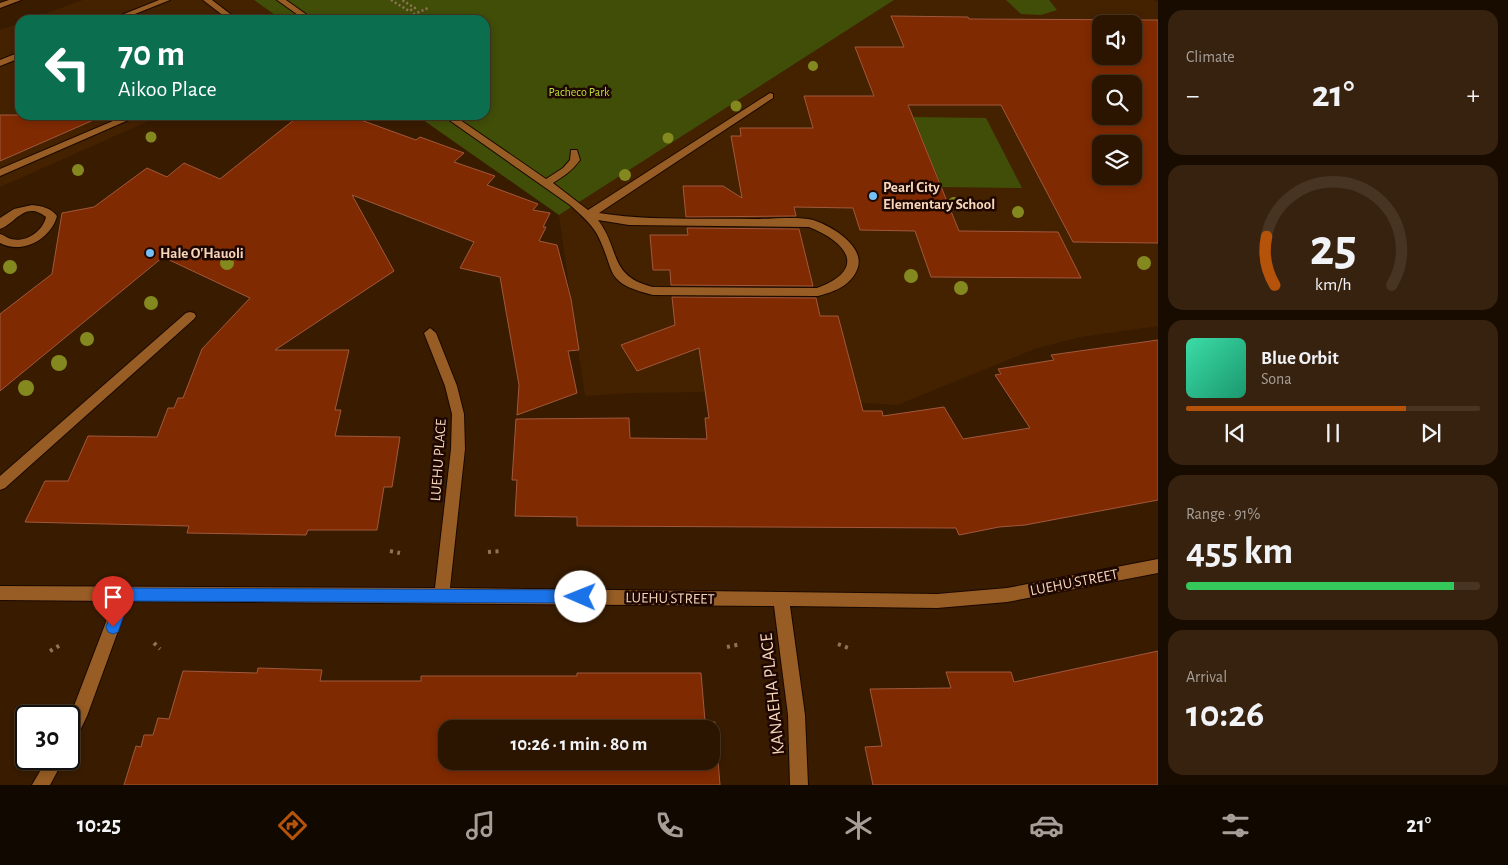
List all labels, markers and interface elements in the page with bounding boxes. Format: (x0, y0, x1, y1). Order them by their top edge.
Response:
map controls (1092, 15, 1142, 185)
button: sound (1092, 15, 1142, 65)
icon: left (35, 35, 100, 100)
text: 70 m (118, 37, 185, 72)
text: Climate (1186, 49, 1235, 65)
button: search (1092, 75, 1142, 125)
text: 21° (1312, 76, 1354, 114)
text: Aikoo Place (118, 78, 217, 100)
text: − (1186, 82, 1199, 110)
text: + (1467, 82, 1480, 110)
park label: Pacheco Park (548, 86, 610, 98)
button: layers (1092, 135, 1142, 185)
place label: Pearl City Elementary School (883, 180, 995, 212)
marker: Pearl City Elementary School (867, 190, 879, 202)
text: 25 (1310, 222, 1356, 274)
place label: Hale O'Hauoli (160, 246, 244, 261)
marker: Hale O'Hauoli (144, 247, 156, 259)
text: km/h (1315, 276, 1351, 294)
text: Blue Orbit (1261, 349, 1339, 368)
text: Sona (1261, 371, 1292, 387)
street label: LUEHU PLACE (428, 418, 449, 502)
icon: previous (1221, 419, 1249, 447)
icon: pause (1319, 419, 1347, 447)
icon: next (1417, 419, 1445, 447)
text: Range · 91% (1186, 506, 1260, 522)
text: 455 km (1186, 533, 1293, 571)
street label: LUEHU STREET (1029, 566, 1120, 598)
position arrow (554, 570, 606, 622)
pin (92, 576, 134, 627)
icon: arrive (99, 583, 127, 611)
street label: LUEHU STREET (625, 590, 715, 607)
street label: KANAEHA PLACE (758, 632, 788, 756)
text: Arrival (1186, 669, 1227, 685)
text: 10:26 (1186, 696, 1264, 734)
speed limit sign: 30 (15, 705, 80, 770)
text: 10:26 · 1 min · 80 m (511, 735, 647, 754)
icon: directions (275, 808, 310, 843)
icon: music (463, 808, 498, 843)
icon: phone (652, 808, 687, 843)
icon: climate (841, 808, 876, 843)
icon: car (1029, 808, 1064, 843)
icon: filters (1218, 808, 1253, 843)
text: 10:25 (77, 814, 121, 836)
text: 21° (1406, 814, 1431, 836)

